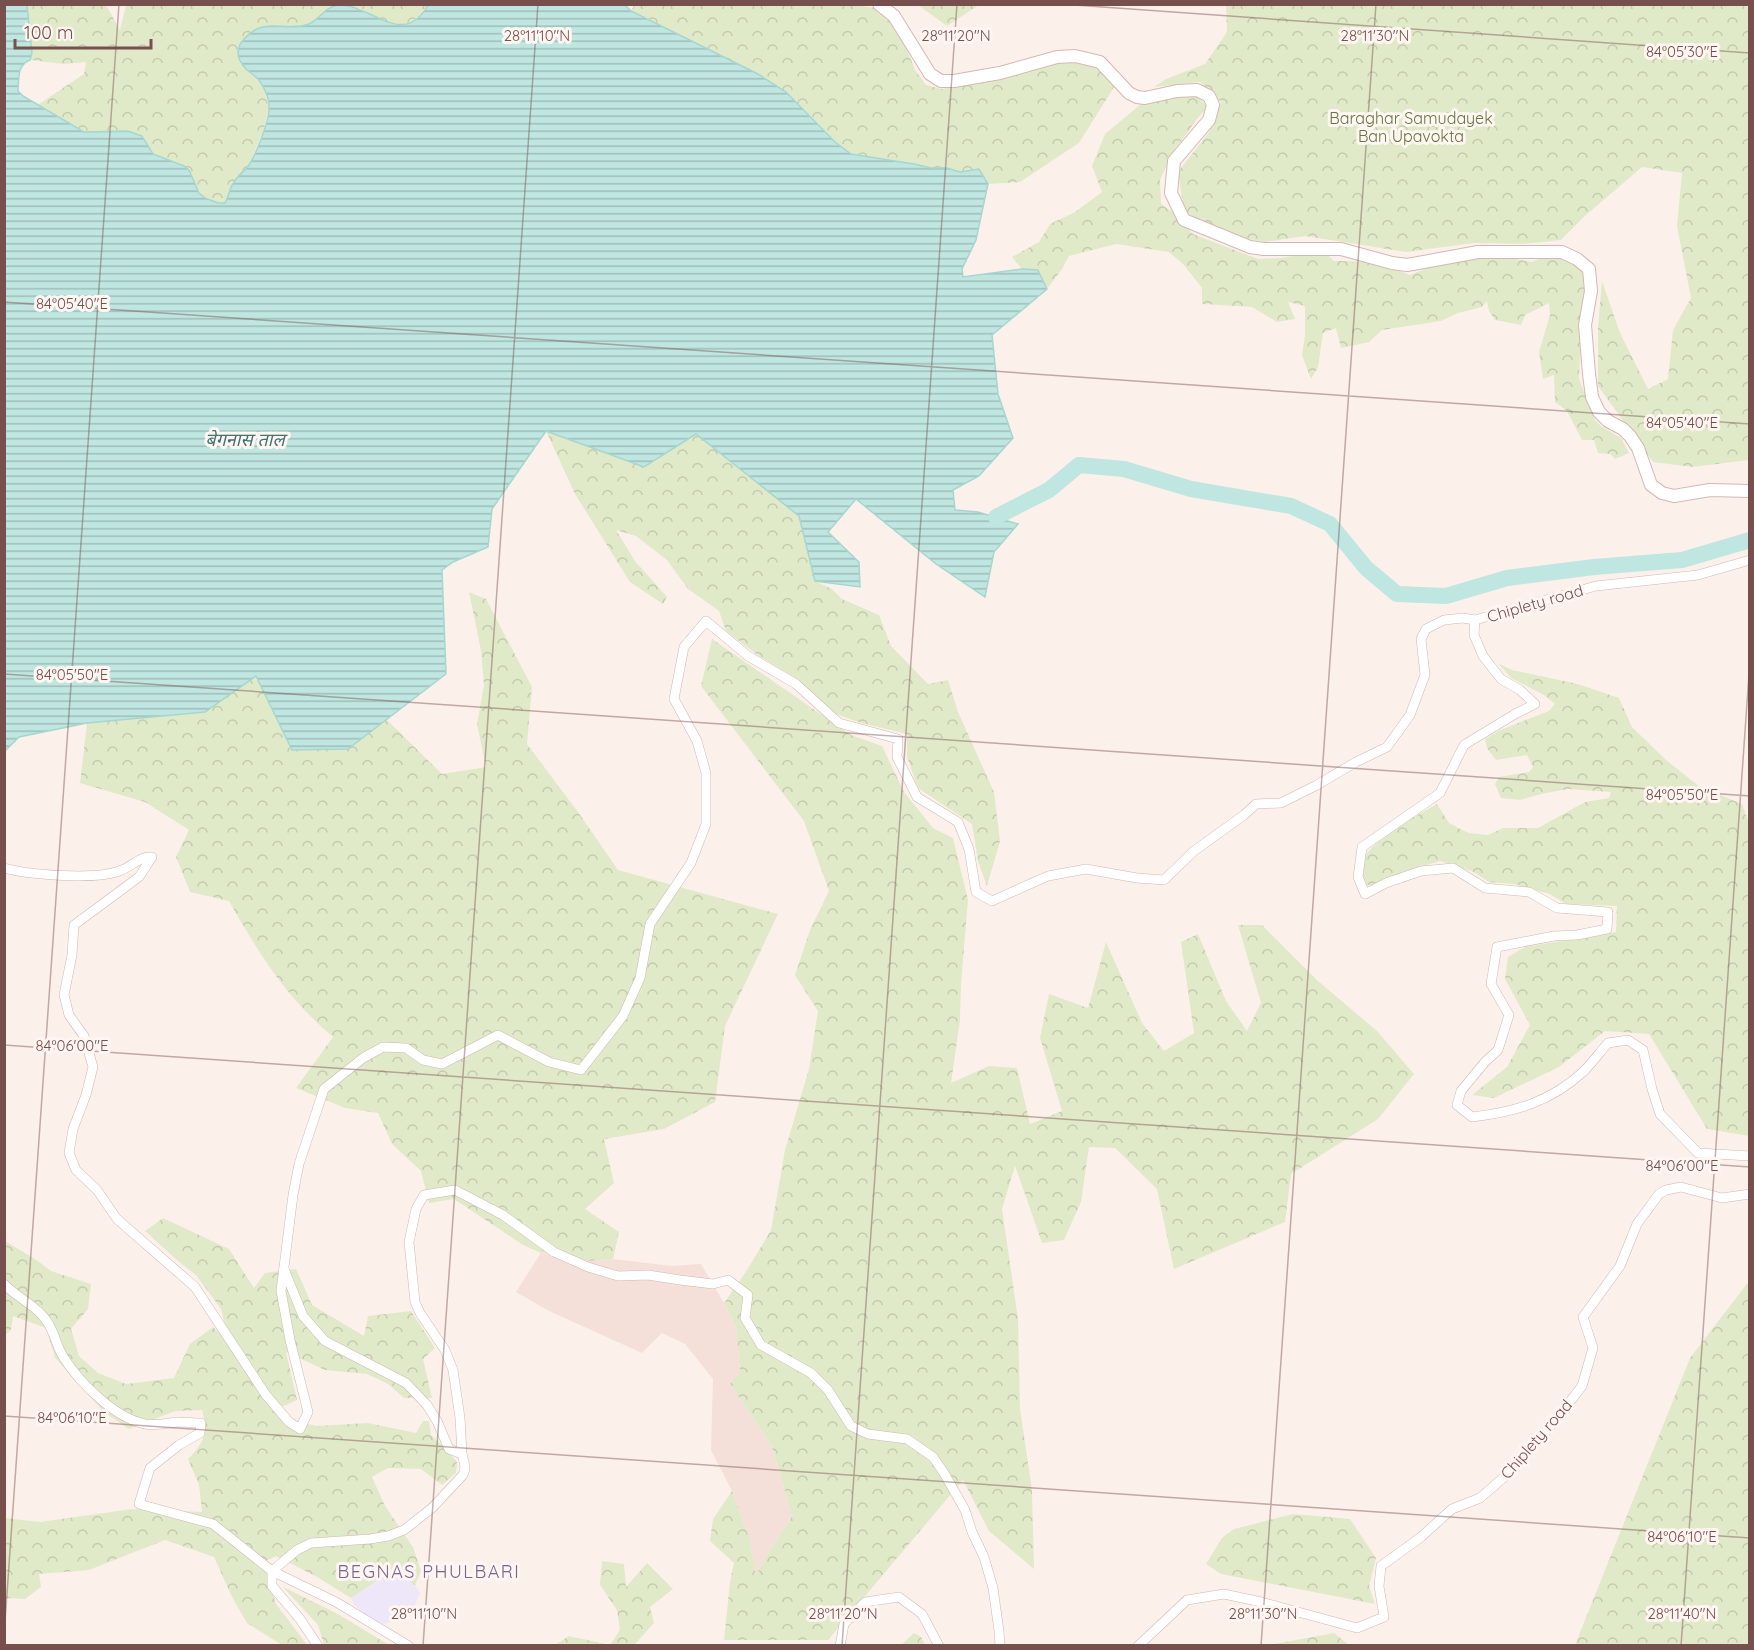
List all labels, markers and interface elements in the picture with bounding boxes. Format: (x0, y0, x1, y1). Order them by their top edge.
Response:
scale bar (15, 12, 152, 50)
text: 100 m (24, 21, 73, 44)
text: 28°11'10"N (504, 26, 570, 45)
text: 28°11'20"N (921, 26, 991, 45)
text: 28°11'30"N (1341, 26, 1409, 45)
text: 84°05'30"E (1646, 42, 1718, 61)
park label: Baraghar Samudayek Ban Upavokta (1329, 108, 1493, 146)
text: 84°05'40"E (36, 294, 108, 313)
text: 84°05'40"E (1646, 413, 1718, 432)
water label: बेगनास ताल (205, 428, 288, 451)
street label: Chiplety road (1485, 580, 1585, 626)
text: 84°05'50"E (36, 665, 108, 684)
text: 84°05'50"E (1646, 785, 1718, 804)
text: 84°06'00"E (36, 1036, 109, 1055)
text: 84°06'00"E (1646, 1156, 1719, 1175)
street label: Chiplety road (1496, 1395, 1576, 1483)
text: 84°06'10"E (37, 1408, 107, 1427)
text: 84°06'10"E (1647, 1527, 1717, 1546)
district label: BEGNAS PHULBARI (338, 1560, 520, 1583)
text: 28°11'10"N (391, 1604, 457, 1623)
text: 28°11'20"N (808, 1604, 878, 1623)
text: 28°11'30"N (1229, 1604, 1297, 1623)
text: 28°11'40"N (1648, 1604, 1716, 1623)

